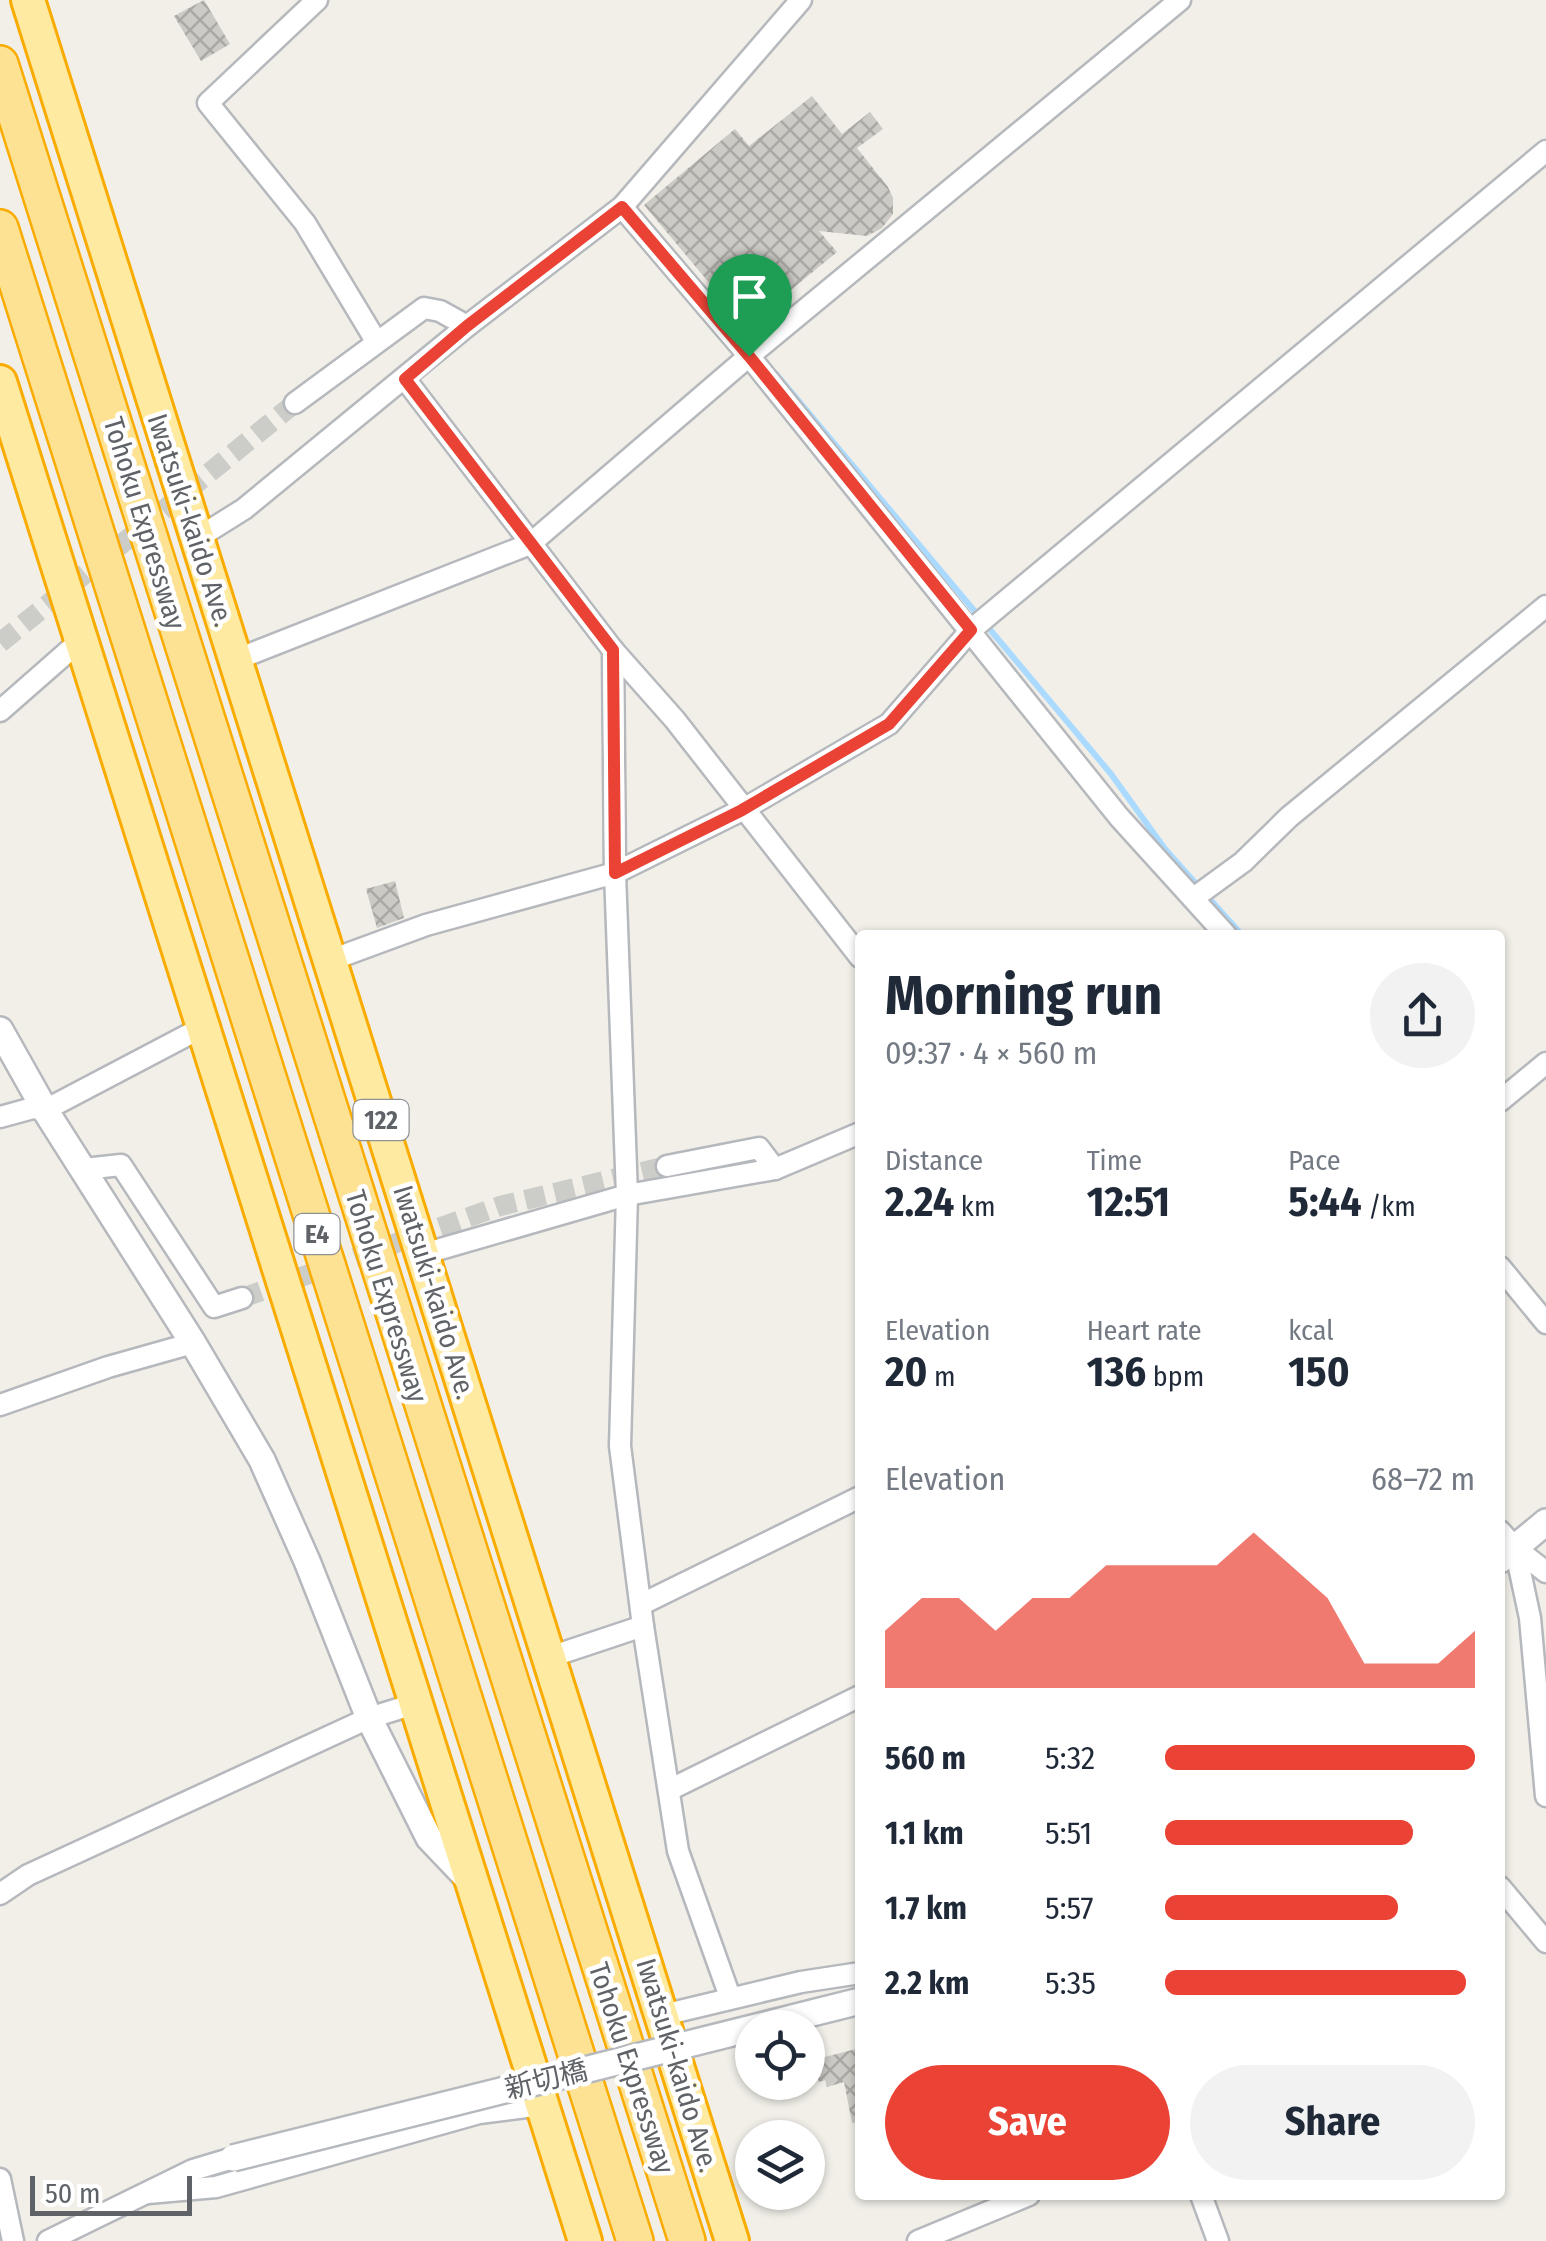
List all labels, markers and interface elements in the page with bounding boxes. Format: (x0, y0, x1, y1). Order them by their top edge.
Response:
pin (707, 254, 792, 357)
icon: arrive (722, 269, 777, 324)
street label: Iwatsuki-kaido Ave. (141, 410, 240, 631)
street label: Tohoku Expressway (97, 413, 193, 634)
text: Morning run (885, 963, 1162, 1029)
button: share (1370, 963, 1475, 1068)
text: 09:37 · 4 × 560 m (885, 1034, 1097, 1072)
road number: 122 (354, 1100, 408, 1140)
text: Distance (885, 1144, 983, 1177)
text: Time (1087, 1144, 1142, 1177)
text: Pace (1288, 1144, 1341, 1177)
text: 2.24 (885, 1177, 954, 1227)
text: 12:51 (1087, 1177, 1170, 1227)
text: 5:44 (1288, 1177, 1362, 1227)
street label: Iwatsuki-kaido Ave. (386, 1181, 483, 1403)
street label: Tohoku Expressway (339, 1186, 435, 1407)
text: km (954, 1190, 995, 1223)
text: /km (1362, 1190, 1416, 1223)
road number: E4 (294, 1214, 340, 1254)
text: Elevation (885, 1314, 990, 1347)
text: Heart rate (1087, 1314, 1202, 1347)
text: kcal (1288, 1314, 1334, 1347)
text: 20 (885, 1347, 927, 1397)
text: 136 (1087, 1347, 1146, 1397)
text: 150 (1288, 1347, 1350, 1397)
text: m (927, 1360, 956, 1393)
text: bpm (1146, 1360, 1204, 1393)
text: Elevation (885, 1460, 1005, 1498)
text: 68–72 m (1371, 1460, 1475, 1498)
text: 560 m (885, 1739, 966, 1777)
text: 5:32 (1045, 1739, 1095, 1777)
text: 1.1 km (885, 1814, 964, 1852)
text: 5:51 (1045, 1814, 1092, 1852)
text: 1.7 km (885, 1889, 967, 1927)
text: 5:57 (1045, 1889, 1094, 1927)
street label: Iwatsuki-kaido Ave. (629, 1954, 726, 2176)
street label: Tohoku Expressway (582, 1958, 681, 2178)
text: 2.2 km (885, 1964, 969, 2002)
text: 5:35 (1045, 1964, 1096, 2002)
map controls (735, 2010, 825, 2210)
button: locate (735, 2010, 825, 2100)
street label: 新切橋 (501, 2053, 591, 2106)
button: Save (885, 2065, 1170, 2180)
button: Share (1190, 2065, 1475, 2180)
button: layers (735, 2120, 825, 2210)
scale bar (30, 2171, 192, 2216)
text: 50 m (45, 2177, 101, 2210)

